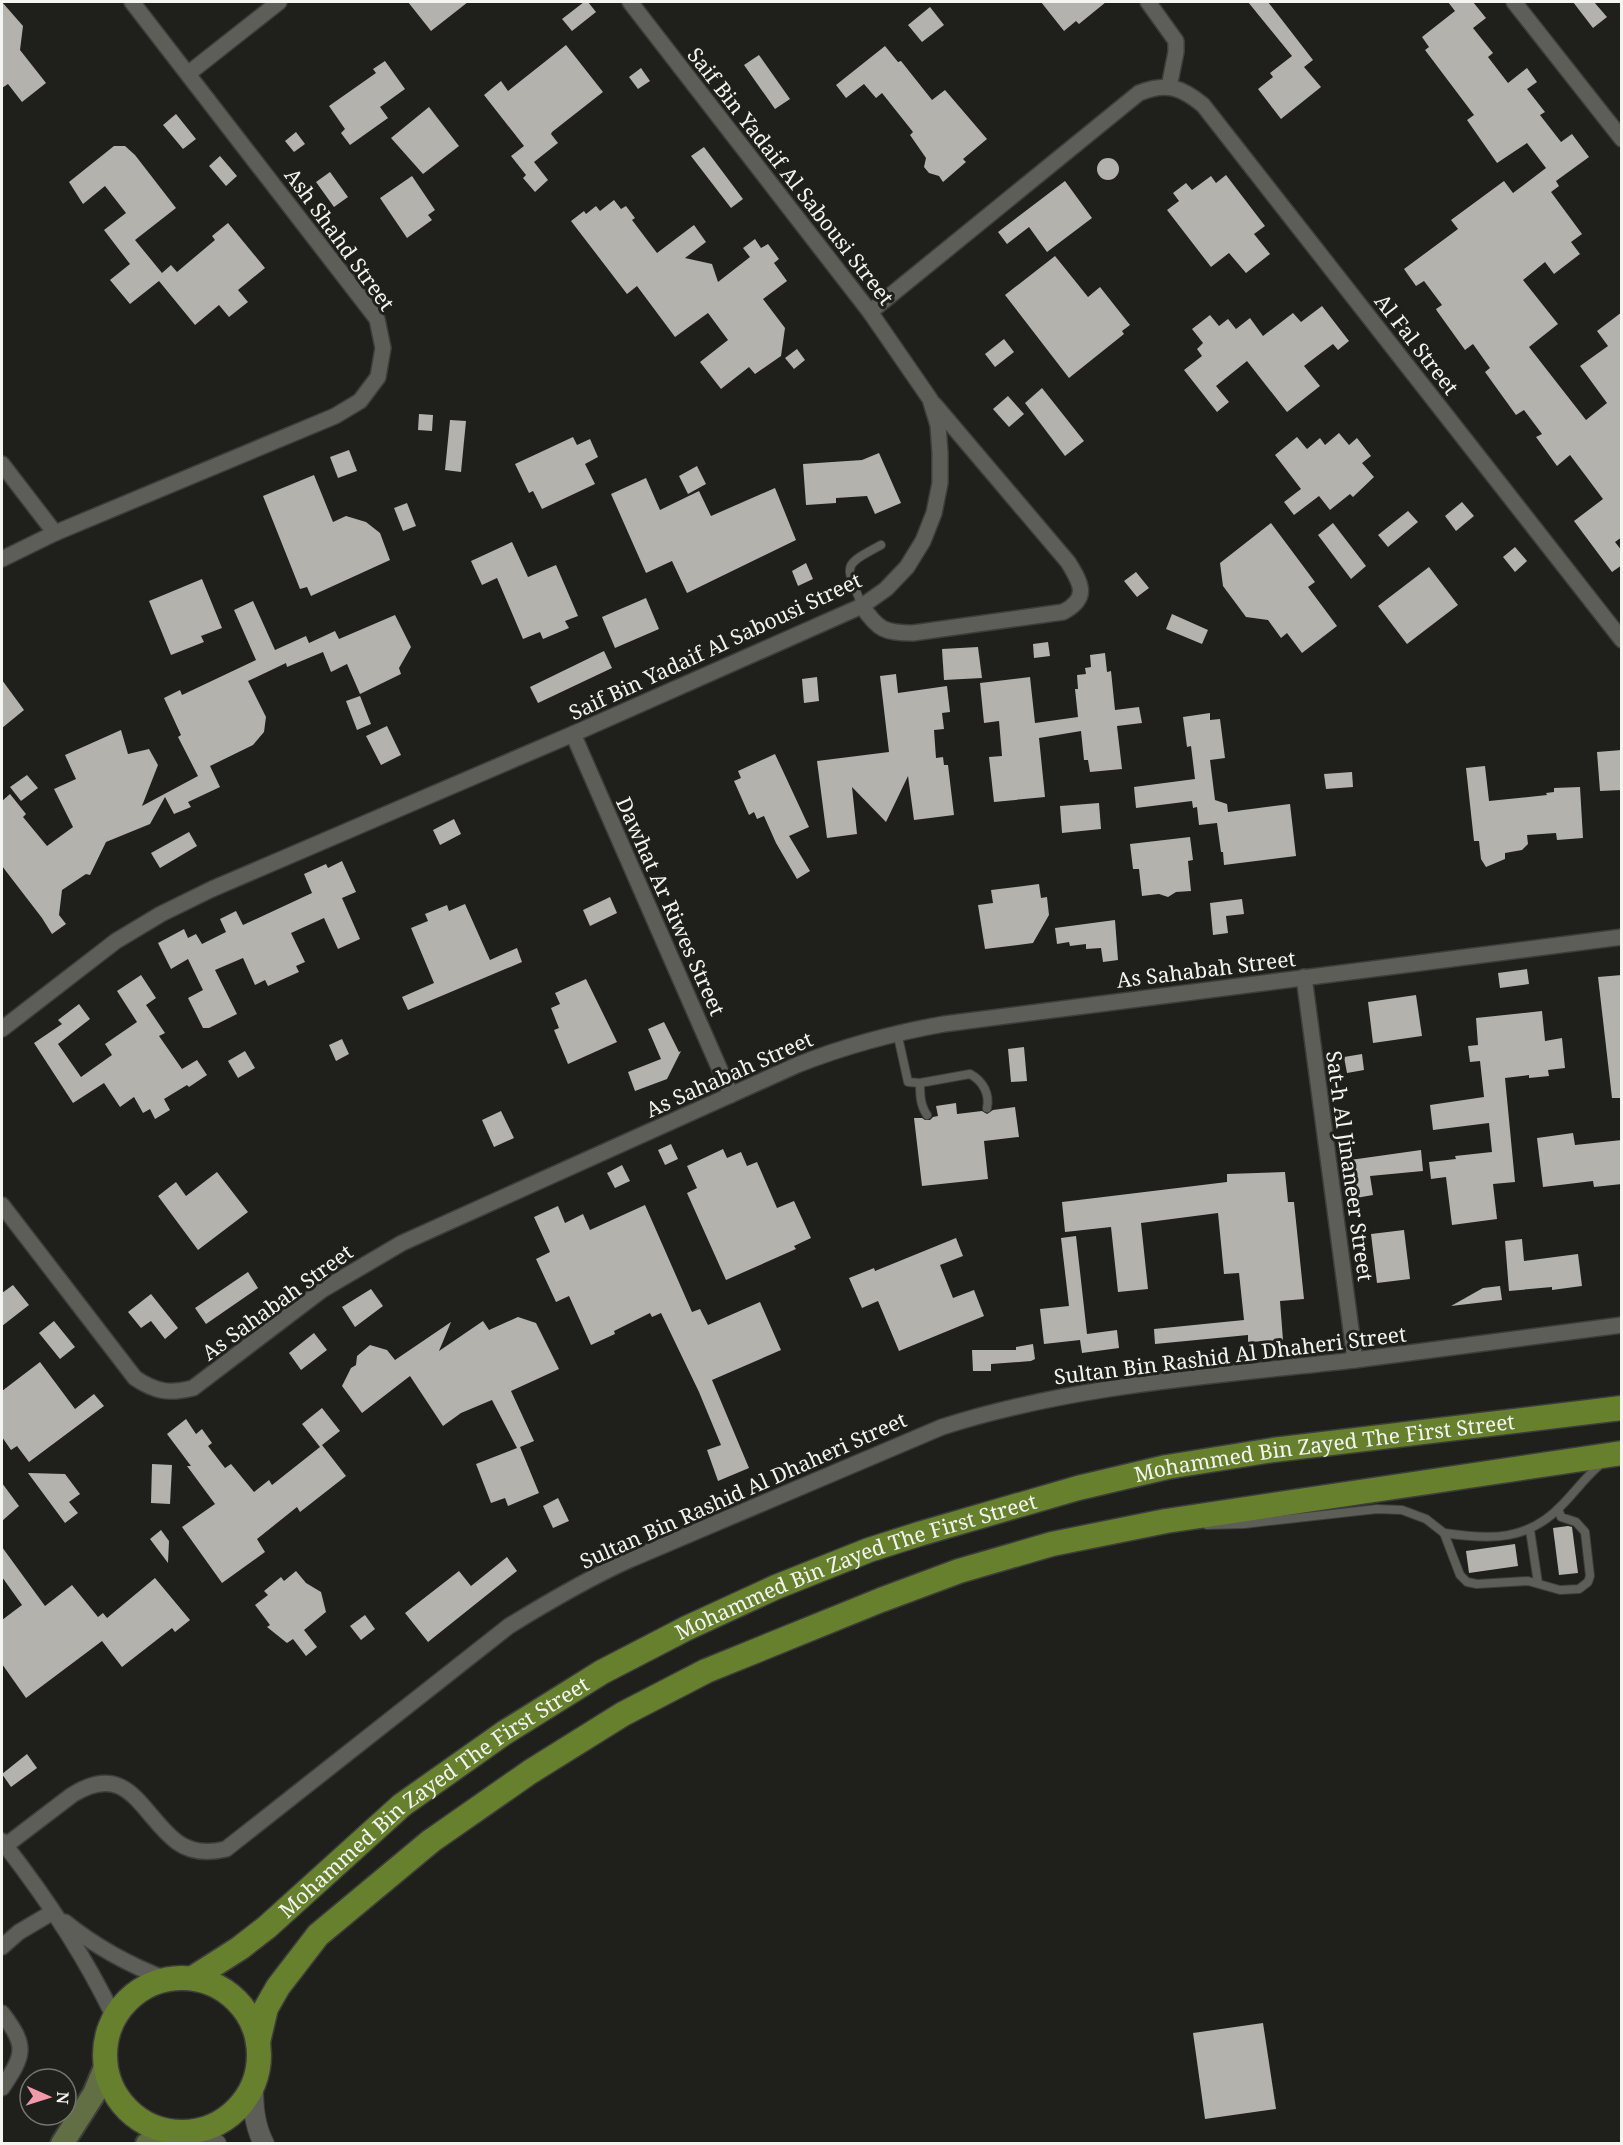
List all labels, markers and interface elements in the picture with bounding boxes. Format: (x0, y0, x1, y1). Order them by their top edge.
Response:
street label: Saif Bin Yadaif Al Sabousi Street (682, 41, 900, 311)
street label: Ash Shahd Street (279, 162, 401, 316)
street label: Al Fal Street (1369, 288, 1465, 400)
street label: Saif Bin Yadaif Al Sabousi Street (564, 566, 866, 726)
street label: Dawhat Ar Riwes Street (610, 792, 732, 1020)
street label: As Sahabah Street (1115, 944, 1297, 994)
street label: As Sahabah Street (641, 1025, 817, 1123)
street label: Sat-h Al Jinaneer Street (1320, 1049, 1380, 1283)
street label: As Sahabah Street (196, 1238, 358, 1366)
street label: Sultan Bin Rashid Al Dhaheri Street (1052, 1319, 1408, 1391)
street label: Sultan Bin Rashid Al Dhaheri Street (575, 1405, 911, 1575)
street label: Mohammed Bin Zayed The First Street (1131, 1407, 1516, 1488)
street label: Mohammed Bin Zayed The First Street (670, 1487, 1040, 1646)
street label: Mohammed Bin Zayed The First Street (272, 1670, 594, 1924)
north arrow (18, 2067, 78, 2127)
text: N (52, 2091, 74, 2105)

